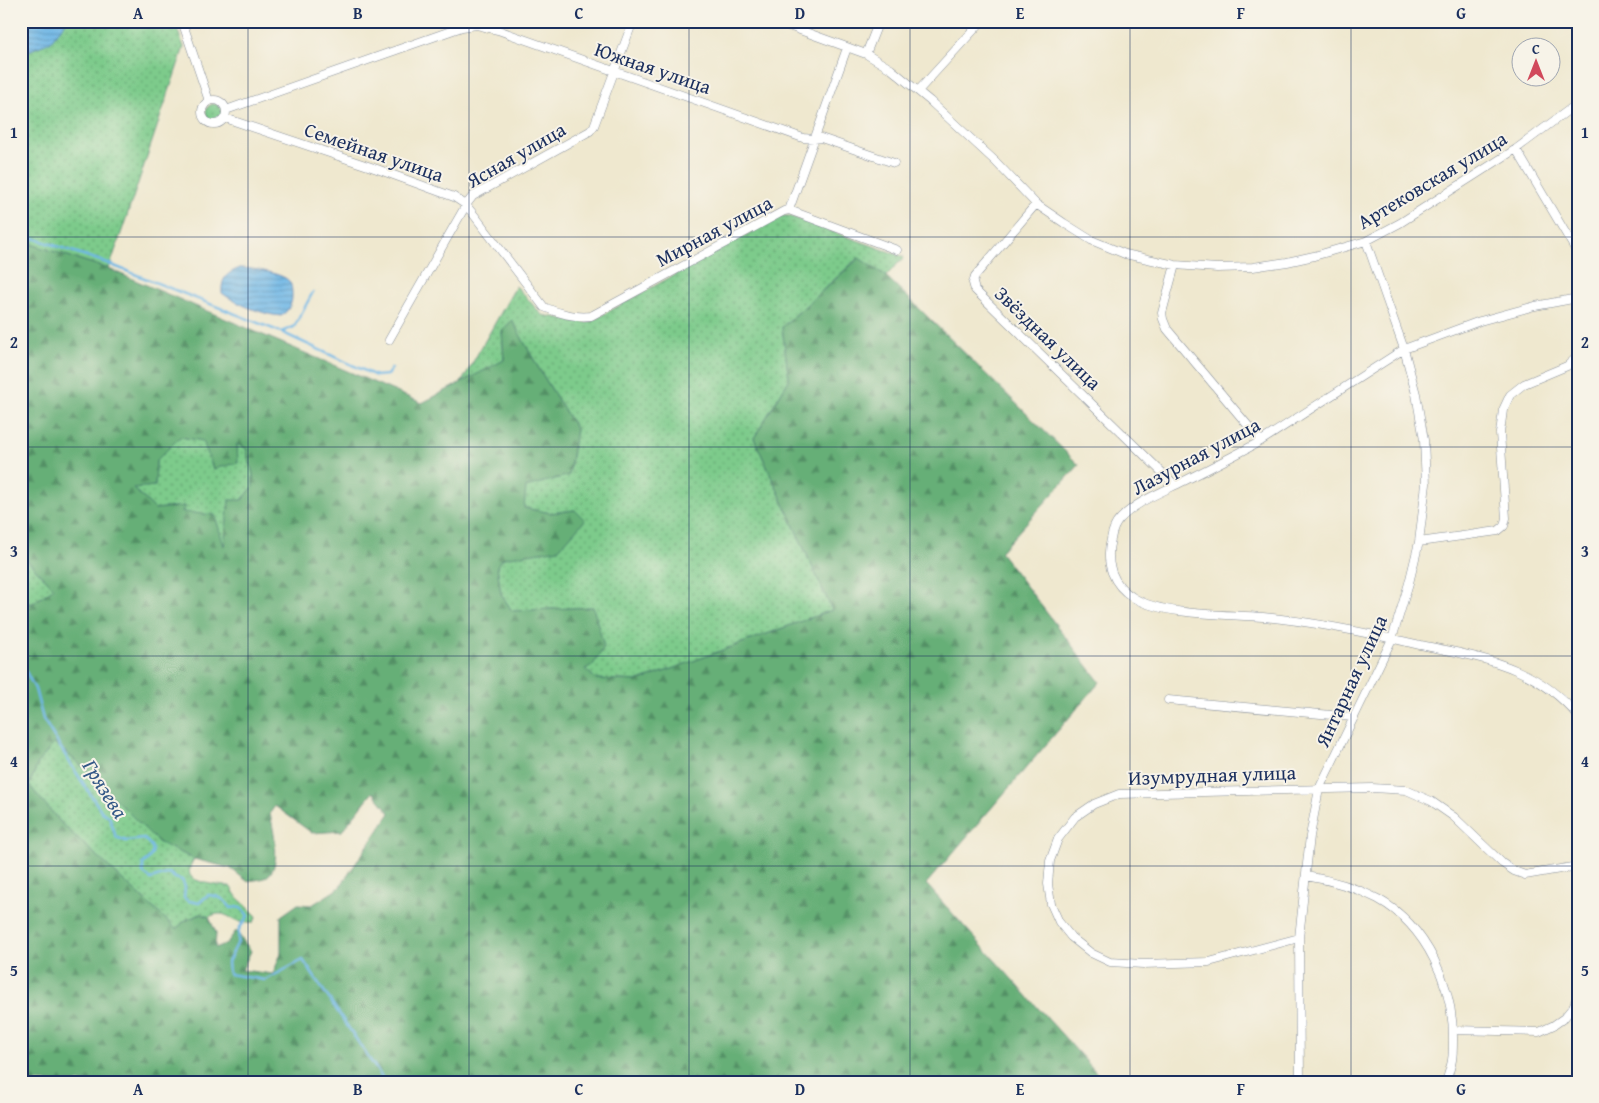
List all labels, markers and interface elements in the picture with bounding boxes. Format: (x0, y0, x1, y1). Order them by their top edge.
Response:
text: A (133, 1, 144, 25)
text: B (353, 1, 363, 25)
text: C (574, 1, 584, 25)
text: D (795, 1, 805, 25)
text: E (1016, 1, 1025, 25)
text: F (1237, 1, 1245, 25)
text: G (1456, 1, 1466, 25)
street label: Южная улица (591, 34, 716, 101)
north arrow (1512, 38, 1562, 88)
text: С (1532, 39, 1540, 59)
street label: Семейная улица (301, 114, 448, 189)
street label: Ясная улица (460, 114, 571, 195)
text: 1 (10, 120, 18, 144)
text: 1 (1581, 120, 1589, 144)
street label: Артековская улица (1352, 123, 1512, 236)
street label: Мирная улица (650, 187, 778, 273)
street label: Звёздная улица (988, 279, 1109, 397)
text: 2 (10, 330, 18, 354)
text: 2 (1581, 330, 1589, 354)
street label: Лазурная улица (1126, 409, 1265, 502)
text: 3 (10, 539, 18, 563)
text: 3 (1581, 539, 1589, 563)
street label: Янтарная улица (1307, 609, 1394, 753)
text: 4 (10, 749, 18, 773)
text: 4 (1581, 749, 1589, 773)
water label: Грязева (75, 752, 136, 825)
street label: Изумрудная улица (1127, 757, 1297, 792)
text: 5 (10, 958, 18, 982)
text: 5 (1581, 958, 1589, 982)
text: A (133, 1077, 144, 1101)
text: B (353, 1077, 363, 1101)
text: C (574, 1077, 584, 1101)
text: D (795, 1077, 805, 1101)
text: E (1016, 1077, 1025, 1101)
text: F (1237, 1077, 1245, 1101)
text: G (1456, 1077, 1466, 1101)

